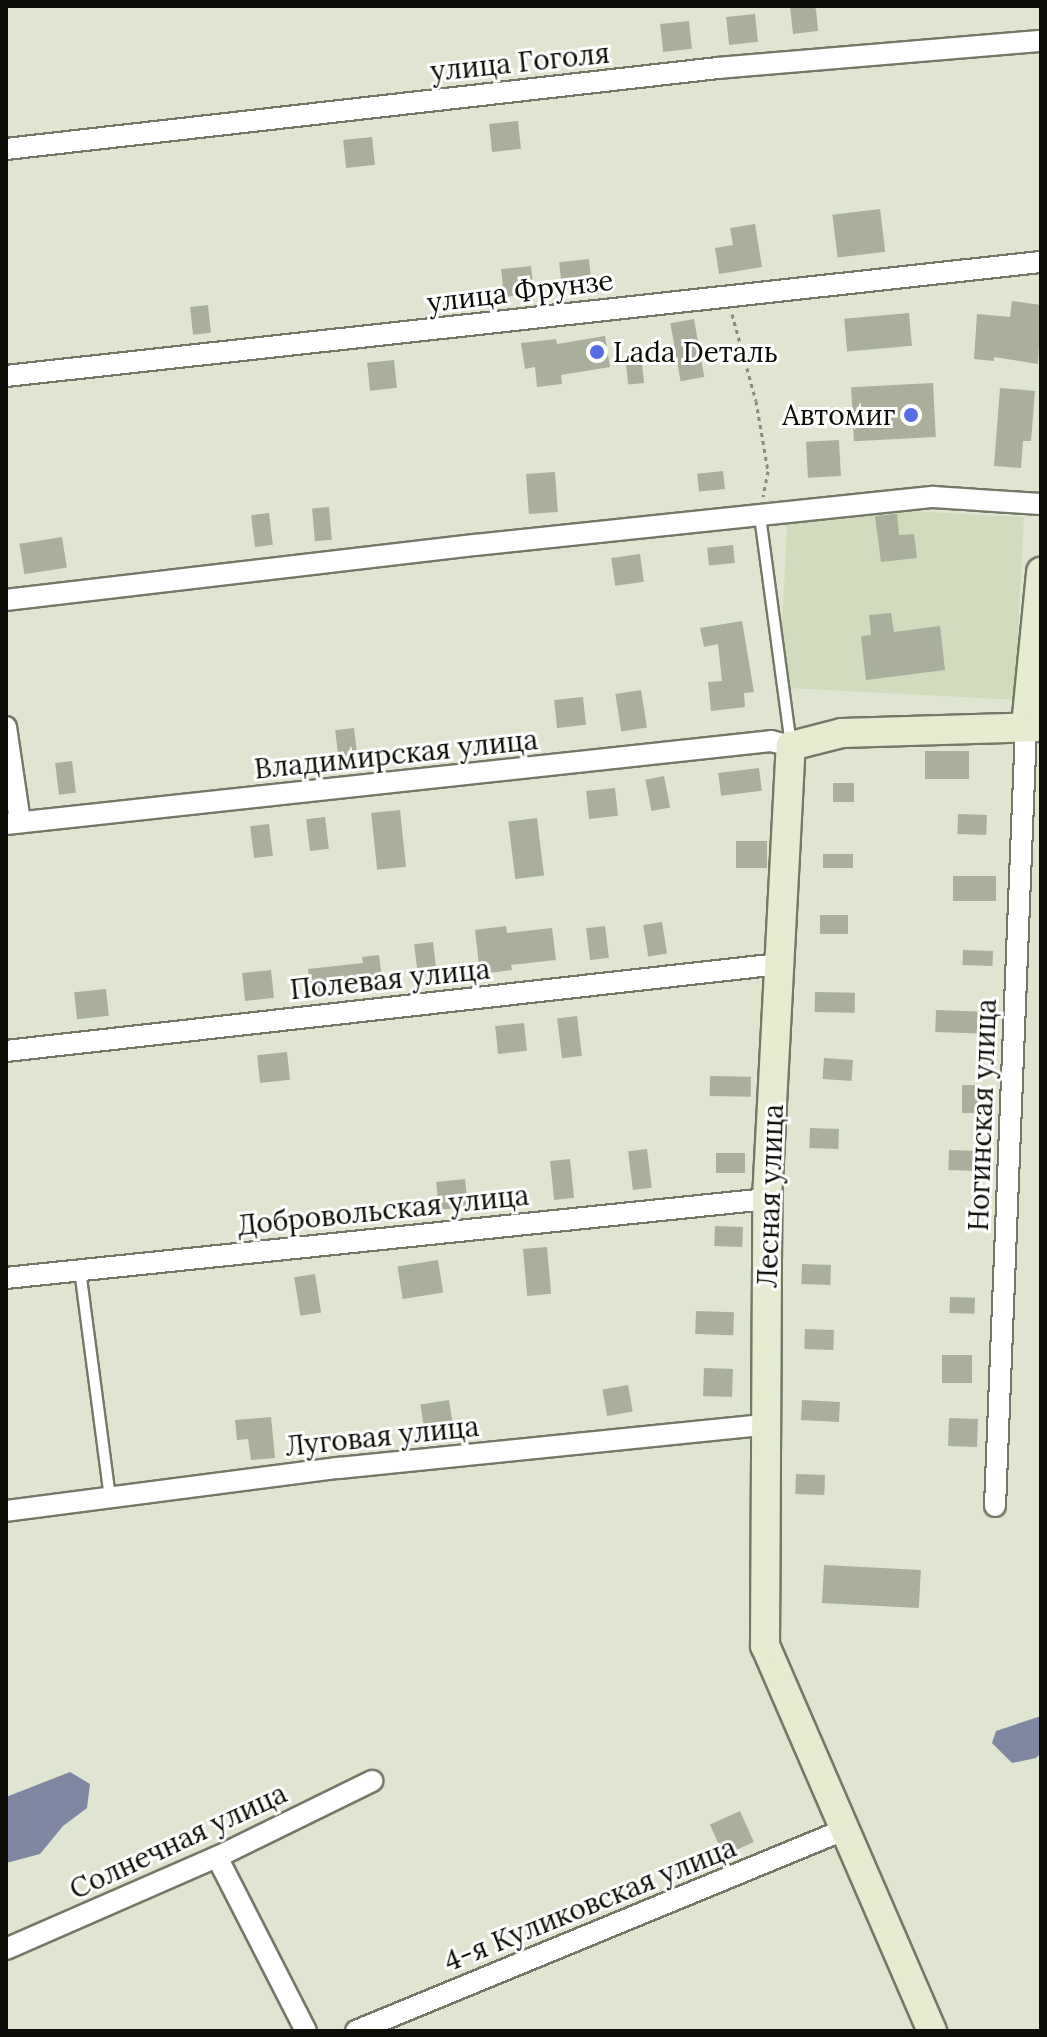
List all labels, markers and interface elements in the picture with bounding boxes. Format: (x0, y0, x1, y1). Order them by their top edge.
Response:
street label: улица Гоголя (429, 36, 611, 88)
street label: улица Фрунзе (425, 263, 615, 319)
place label: Lada Dеталь (613, 335, 778, 369)
marker: Lada Dеталь (588, 343, 606, 361)
place label: Автомиг (782, 398, 895, 432)
marker: Автомиг (902, 406, 920, 424)
street label: Владимирская улица (253, 722, 539, 786)
street label: Полевая улица (288, 952, 492, 1006)
street label: Ногинская улица (961, 998, 1003, 1232)
street label: Лесная улица (750, 1104, 790, 1288)
street label: Добровольская улица (235, 1178, 531, 1242)
street label: Луговая улица (283, 1409, 481, 1463)
street label: Солнечная улица (64, 1776, 292, 1906)
street label: 4-я Куликовская улица (439, 1830, 741, 1978)

